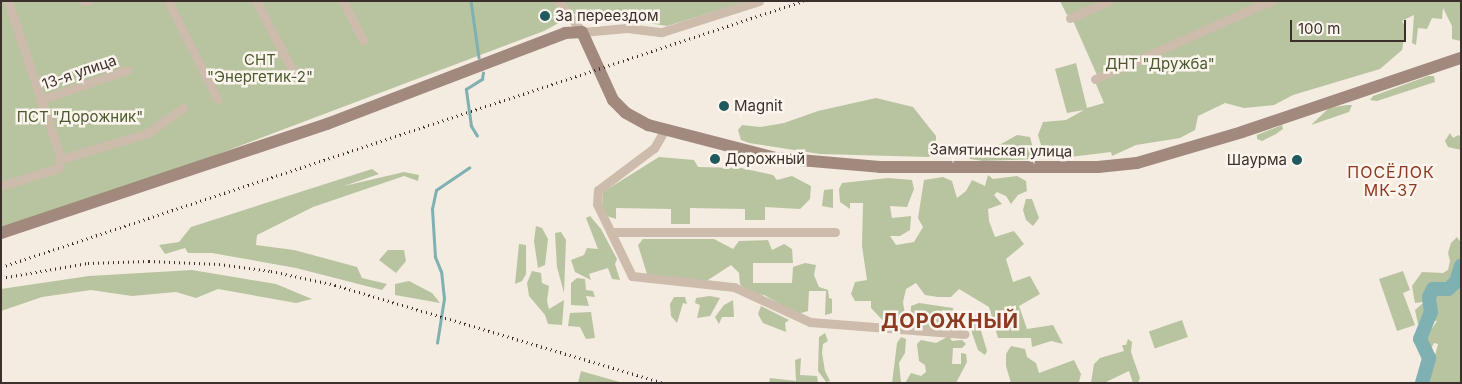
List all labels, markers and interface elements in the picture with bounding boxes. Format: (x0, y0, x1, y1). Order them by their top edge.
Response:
place label: За переездом (555, 7, 659, 25)
marker: За переездом (539, 10, 551, 22)
scale bar (1292, 10, 1408, 42)
text: 100 m (1298, 19, 1340, 38)
park label: СHТ "Энергетик-2" (207, 50, 313, 85)
street label: 13-я улица (39, 51, 119, 93)
park label: ДНТ "Дружба" (1105, 55, 1215, 73)
place label: Magnit (734, 97, 783, 115)
marker: Magnit (718, 100, 730, 112)
park label: ПСТ "Дорожник" (17, 108, 143, 126)
street label: Замятинская улица (929, 140, 1073, 160)
place label: Дорожный (725, 150, 805, 168)
place label: Шаурма (1227, 151, 1287, 169)
marker: Дорожный (709, 153, 721, 165)
marker: Шаурма (1291, 154, 1303, 166)
district label: ПОСЁЛОК МК-37 (1346, 162, 1436, 200)
district label: ДОРОЖНЫЙ (880, 309, 1020, 333)

